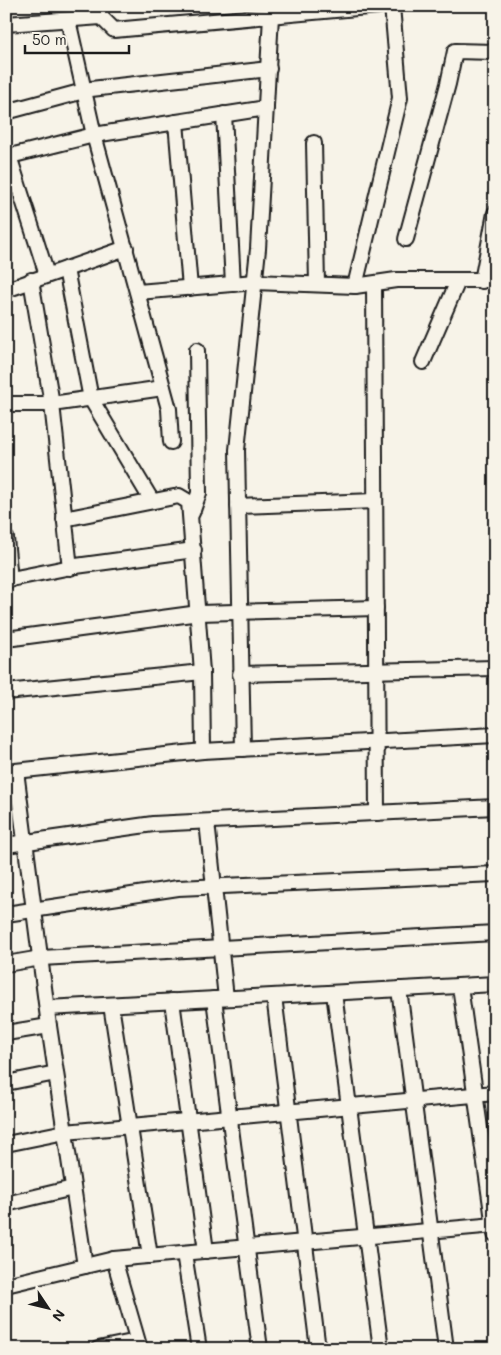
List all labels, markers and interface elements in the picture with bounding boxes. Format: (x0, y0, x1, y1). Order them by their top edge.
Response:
scale bar (25, 22, 129, 54)
text: 50 m (32, 29, 67, 49)
north arrow (22, 1282, 72, 1332)
text: N (48, 1306, 70, 1326)

